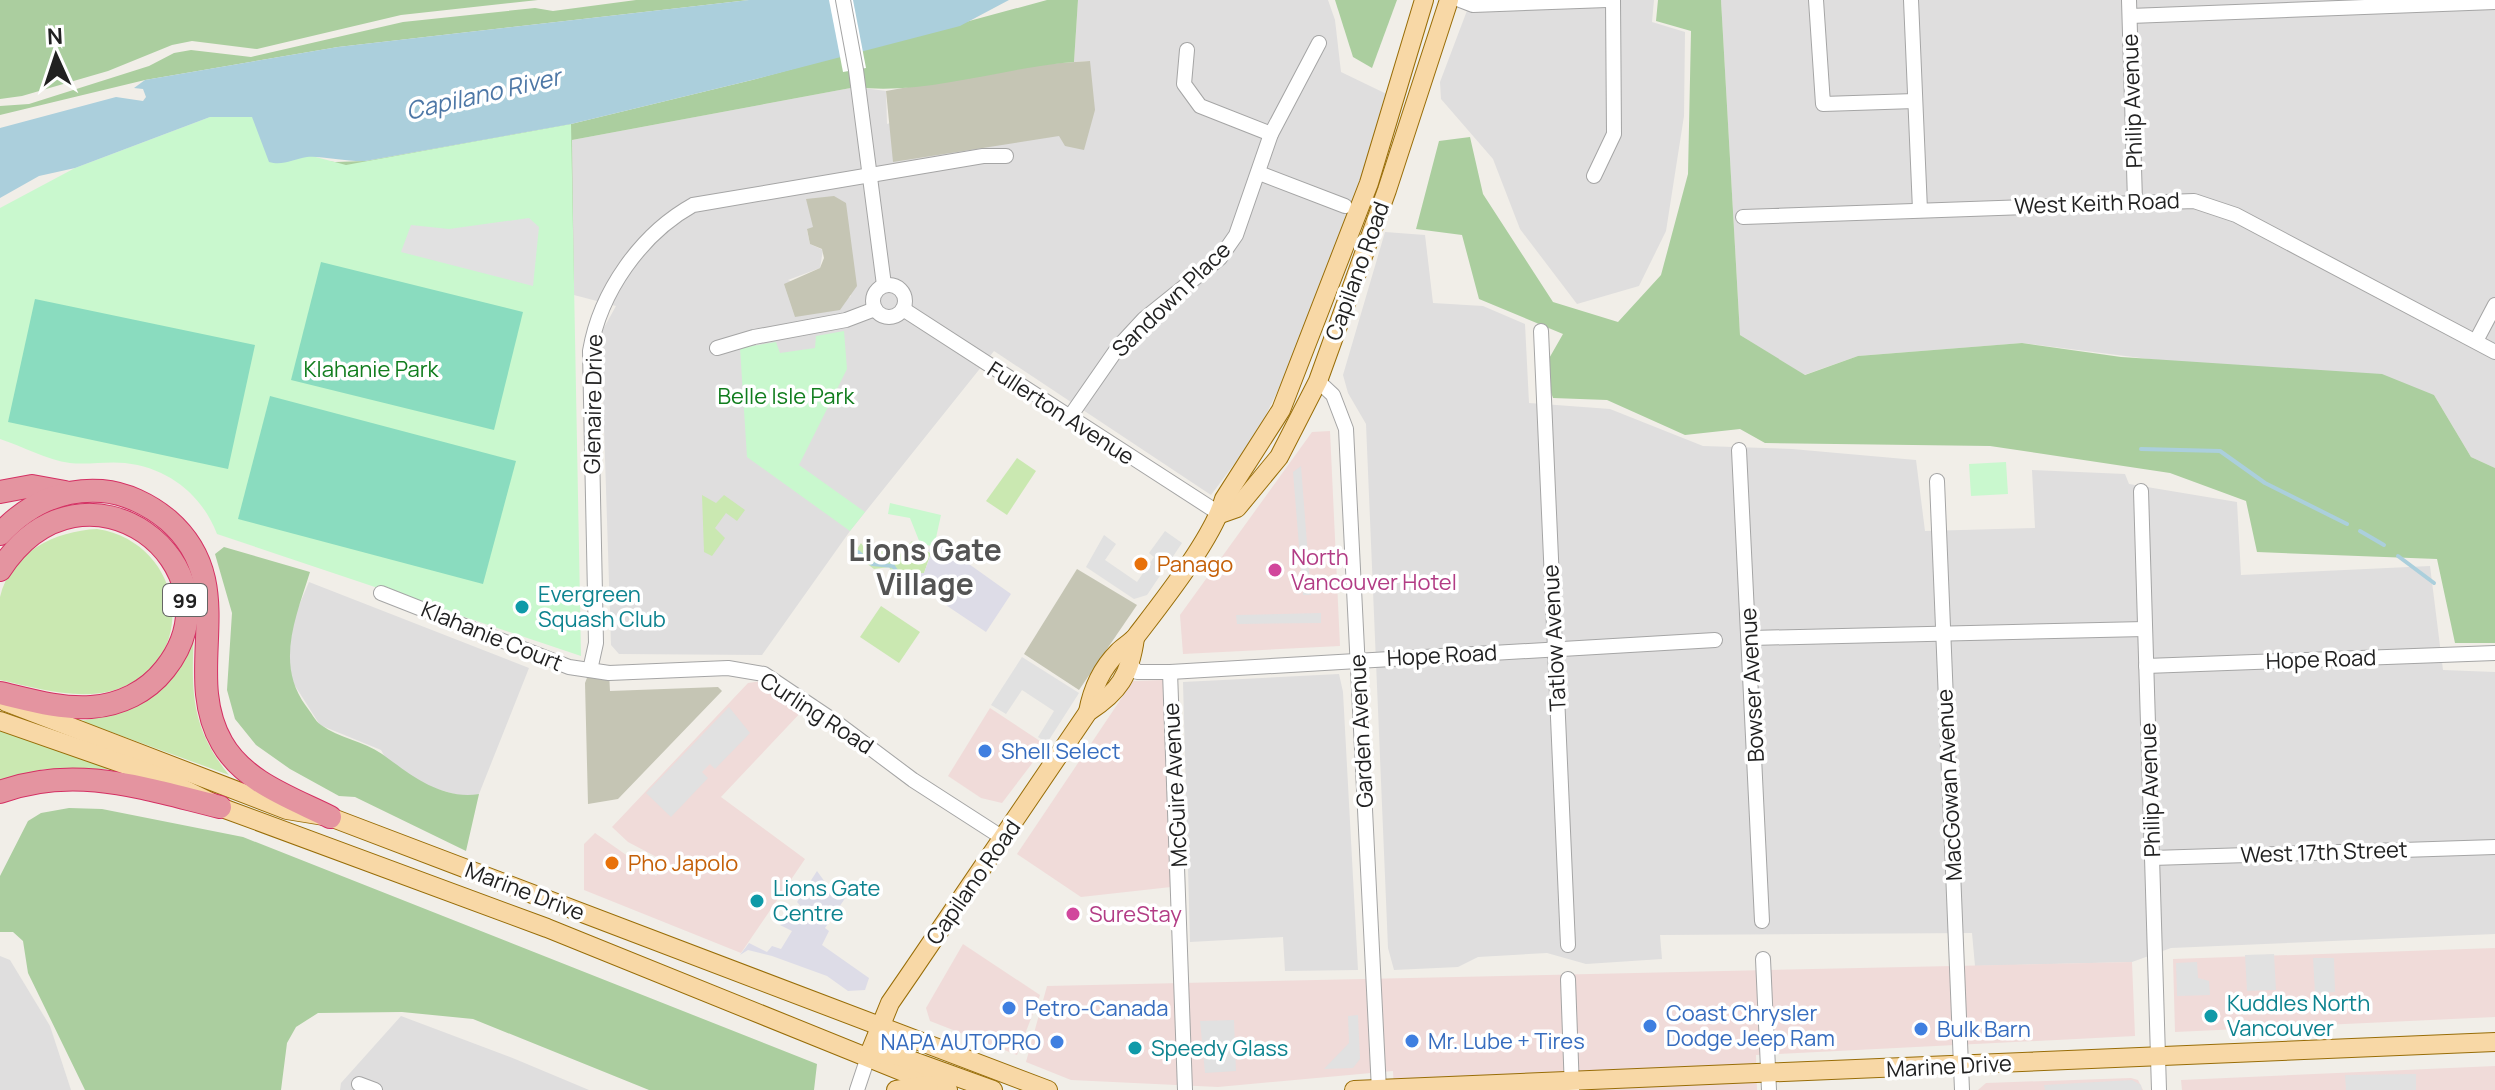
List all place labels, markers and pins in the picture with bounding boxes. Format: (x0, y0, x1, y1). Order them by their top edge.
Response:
place label: North Vancouver Hotel (1291, 542, 1457, 597)
place label: Panago (1157, 549, 1233, 579)
marker: Panago (1132, 555, 1150, 573)
marker: North Vancouver Hotel (1266, 561, 1284, 579)
place label: Evergreen Squash Club (538, 579, 666, 634)
marker: Evergreen Squash Club (513, 598, 531, 616)
place label: Shell Select (1001, 736, 1121, 766)
marker: Shell Select (976, 742, 994, 760)
place label: Pho Japolo (628, 848, 738, 878)
marker: Pho Japolo (603, 854, 621, 872)
place label: Lions Gate Centre (773, 873, 881, 928)
marker: Lions Gate Centre (748, 892, 766, 910)
place label: SureStay (1089, 899, 1182, 929)
marker: SureStay (1064, 905, 1082, 923)
place label: Kuddles North Vancouver (2227, 988, 2370, 1043)
place label: Petro-Canada (1025, 993, 1168, 1023)
place label: Coast Chrysler Dodge Jeep Ram (1666, 998, 1835, 1053)
marker: Petro-Canada (1000, 999, 1018, 1017)
marker: Kuddles North Vancouver (2202, 1007, 2220, 1025)
place label: Bulk Barn (1937, 1014, 2031, 1044)
marker: Coast Chrysler Dodge Jeep Ram (1641, 1017, 1659, 1035)
marker: Bulk Barn (1912, 1020, 1930, 1038)
place label: Mr. Lube + Tires (1428, 1026, 1585, 1056)
place label: NAPA AUTOPRO (880, 1027, 1041, 1057)
marker: Mr. Lube + Tires (1403, 1032, 1421, 1050)
marker: NAPA AUTOPRO (1048, 1033, 1066, 1051)
place label: Speedy Glass (1151, 1033, 1288, 1063)
marker: Speedy Glass (1126, 1039, 1144, 1057)

